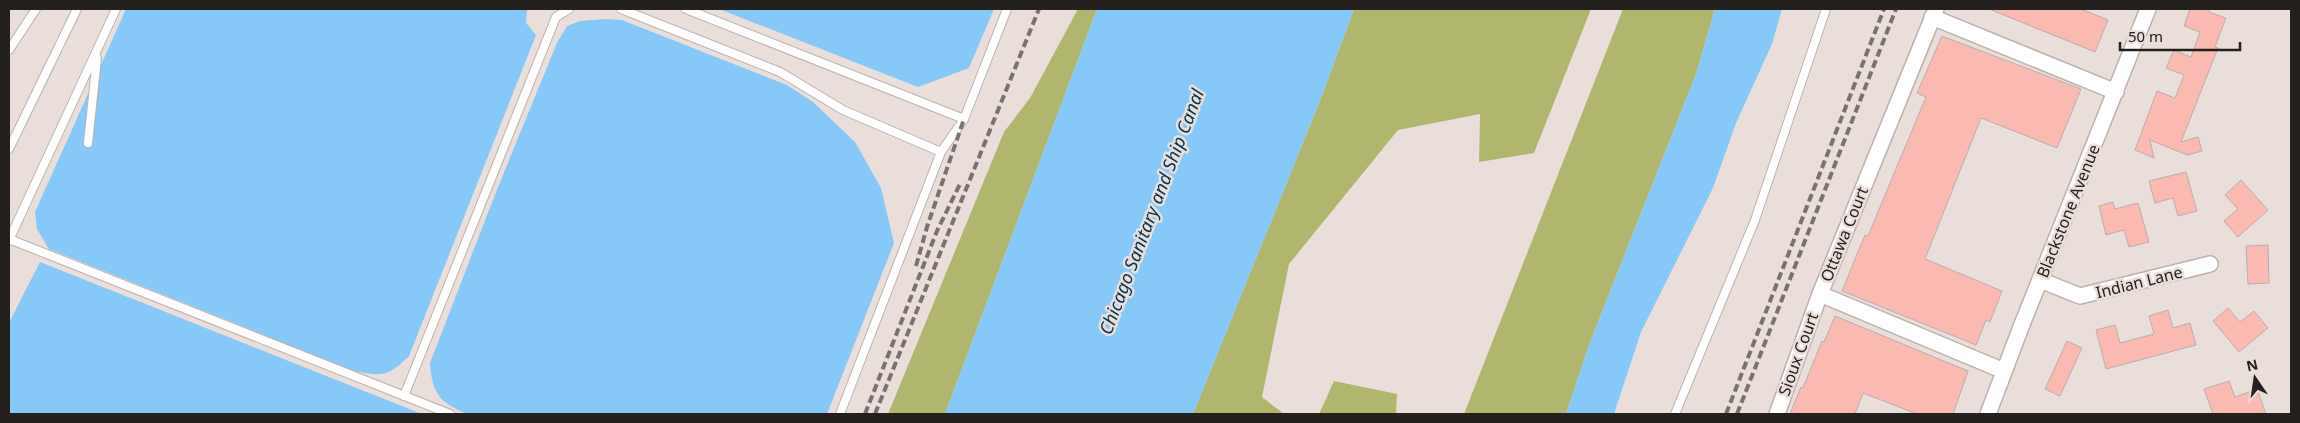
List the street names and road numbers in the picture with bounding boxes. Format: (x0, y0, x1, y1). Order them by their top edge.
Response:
street label: Blackstone Avenue (2031, 141, 2105, 281)
street label: Ottawa Court (1815, 183, 1873, 285)
street label: Indian Lane (2093, 261, 2185, 303)
street label: Sioux Court (1773, 309, 1823, 399)

